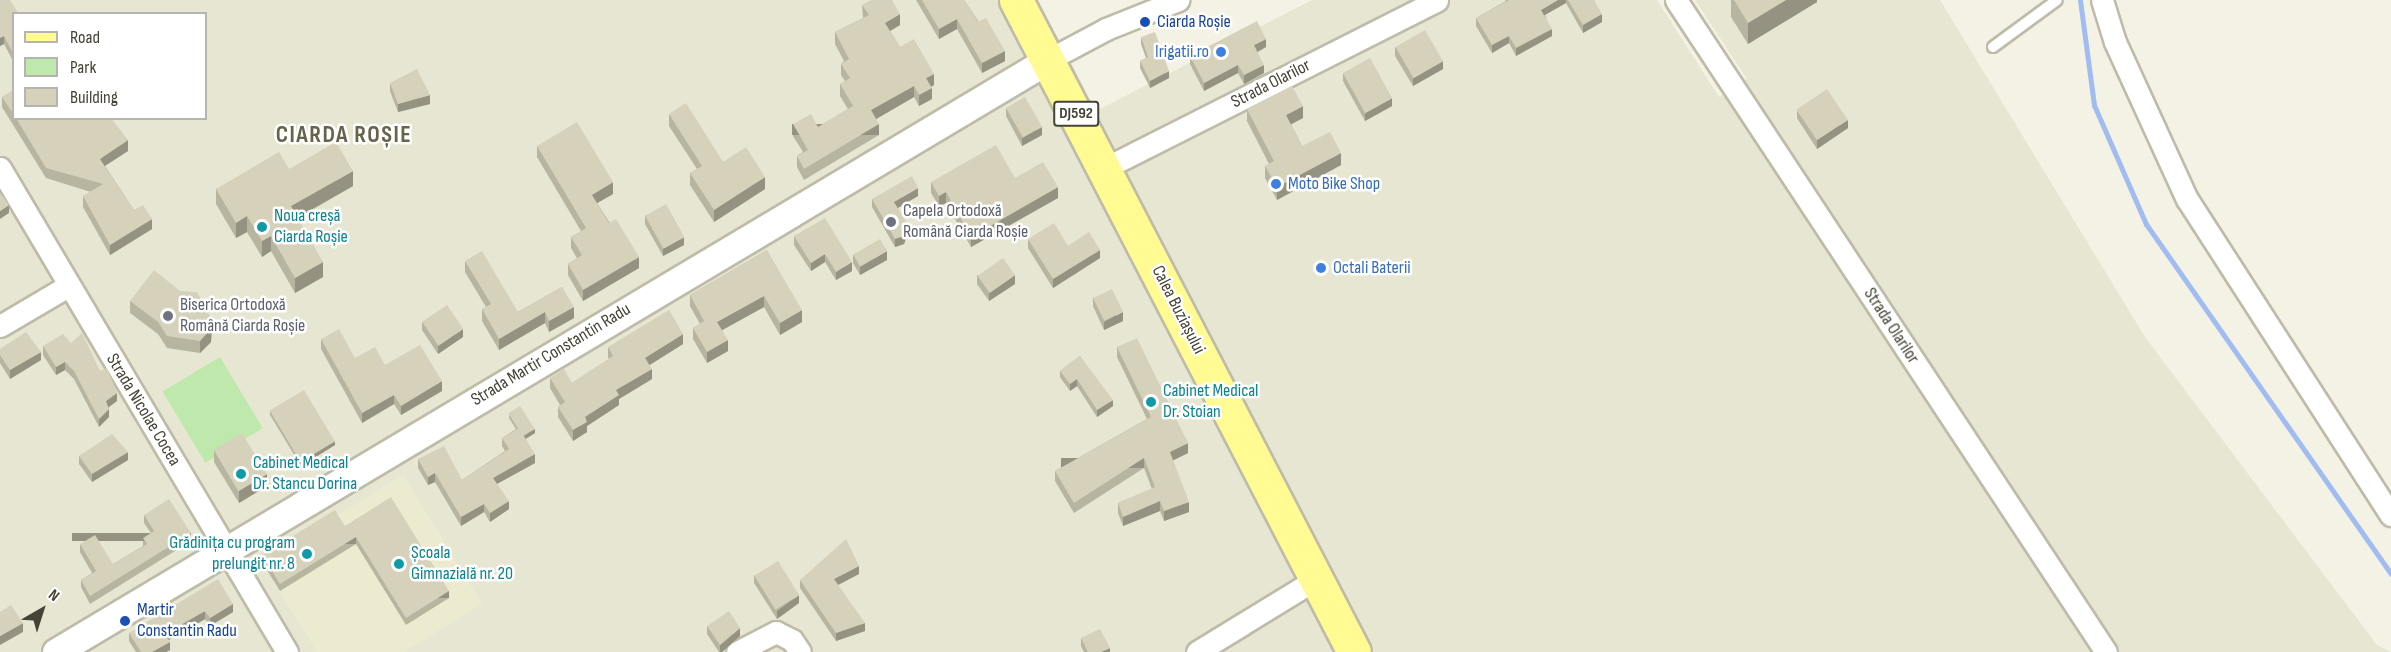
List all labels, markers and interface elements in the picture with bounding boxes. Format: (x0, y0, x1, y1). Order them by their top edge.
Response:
place label: Ciarda Roșie (1157, 11, 1231, 33)
legend (12, 12, 207, 120)
marker: Ciarda Roșie (1138, 15, 1152, 29)
text: Road (70, 27, 100, 48)
place label: Irigatii.ro (1155, 41, 1209, 63)
marker: Irigatii.ro (1214, 45, 1228, 59)
street label: Strada Olarilor (1228, 55, 1314, 113)
text: Park (70, 57, 96, 78)
text: Building (70, 87, 118, 108)
road number: DJ592 (1052, 101, 1100, 127)
district label: CIARDA ROȘIE (276, 121, 412, 149)
place label: Moto Bike Shop (1288, 173, 1380, 195)
marker: Moto Bike Shop (1269, 177, 1283, 191)
place label: Capela Ortodoxă Română Ciarda Roșie (903, 201, 1028, 244)
place label: Noua creșă Ciarda Roșie (274, 206, 348, 248)
marker: Capela Ortodoxă Română Ciarda Roșie (884, 215, 898, 229)
marker: Noua creșă Ciarda Roșie (255, 220, 269, 234)
place label: Octali Baterii (1333, 257, 1411, 279)
marker: Octali Baterii (1314, 261, 1328, 275)
street label: Calea Buziașului (1147, 262, 1209, 358)
street label: Strada Olarilor (1859, 284, 1923, 368)
place label: Biserica Ortodoxă Română Ciarda Roșie (180, 295, 305, 338)
street label: Strada Martir Constantin Radu (467, 299, 635, 411)
marker: Biserica Ortodoxă Română Ciarda Roșie (161, 309, 175, 323)
street label: Strada Nicolae Cocea (101, 350, 185, 470)
place label: Cabinet Medical Dr. Stoian (1163, 381, 1258, 424)
marker: Cabinet Medical Dr. Stoian (1144, 395, 1158, 409)
place label: Cabinet Medical Dr. Stancu Dorina (253, 453, 357, 496)
marker: Cabinet Medical Dr. Stancu Dorina (234, 467, 248, 481)
place label: Grădinița cu program prelungit nr. 8 (169, 533, 295, 576)
place label: Școala Gimnazială nr. 20 (411, 543, 513, 586)
marker: Grădinița cu program prelungit nr. 8 (300, 547, 314, 561)
marker: Școala Gimnazială nr. 20 (392, 557, 406, 571)
north arrow (12, 580, 72, 640)
text: N (44, 586, 63, 606)
place label: Martir Constantin Radu (137, 600, 237, 642)
marker: Martir Constantin Radu (118, 614, 132, 628)

